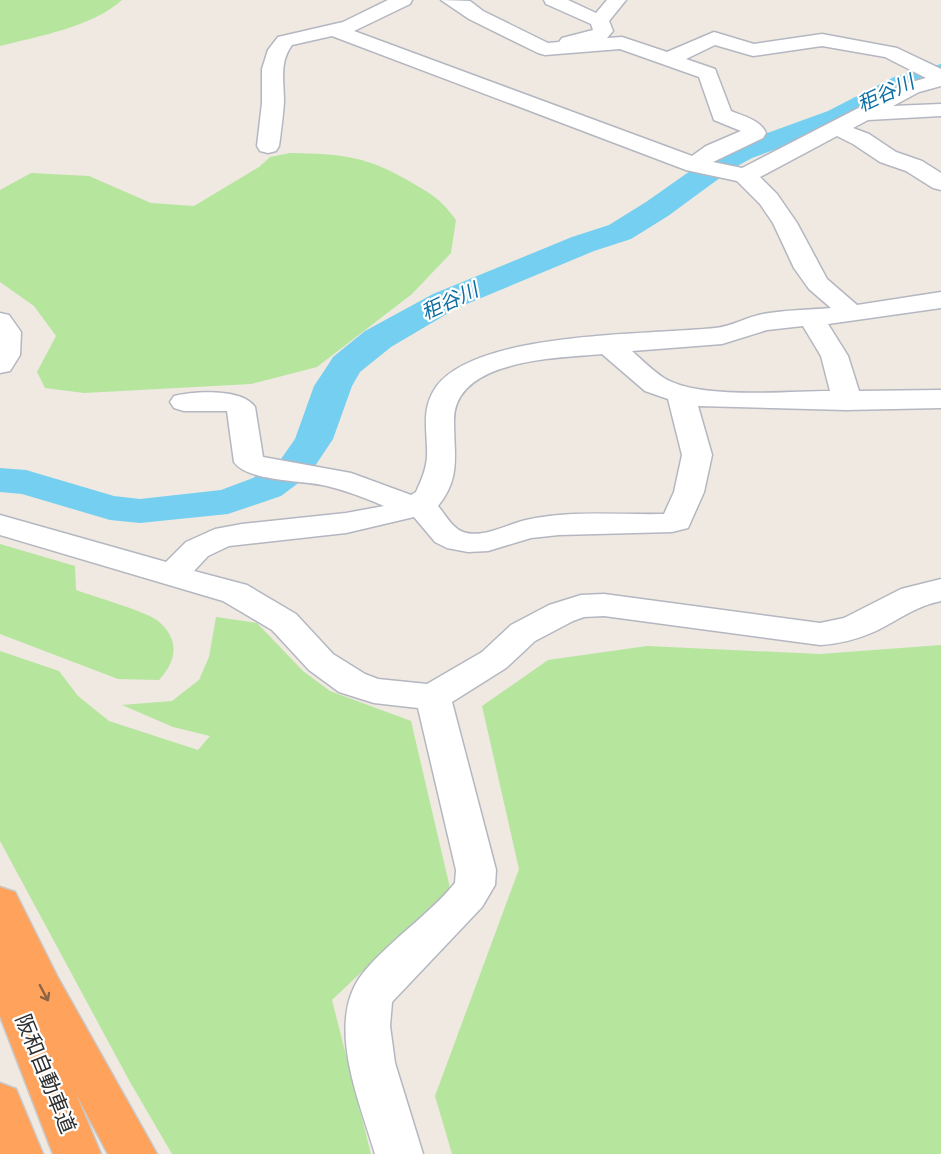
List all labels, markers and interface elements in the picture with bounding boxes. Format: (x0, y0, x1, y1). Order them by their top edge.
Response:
water label: 秬谷川 (854, 70, 920, 118)
water label: 秬谷川 (418, 278, 484, 326)
one-way arrow (39, 984, 50, 1002)
street label: 阪和自動車道 (10, 1011, 80, 1137)

